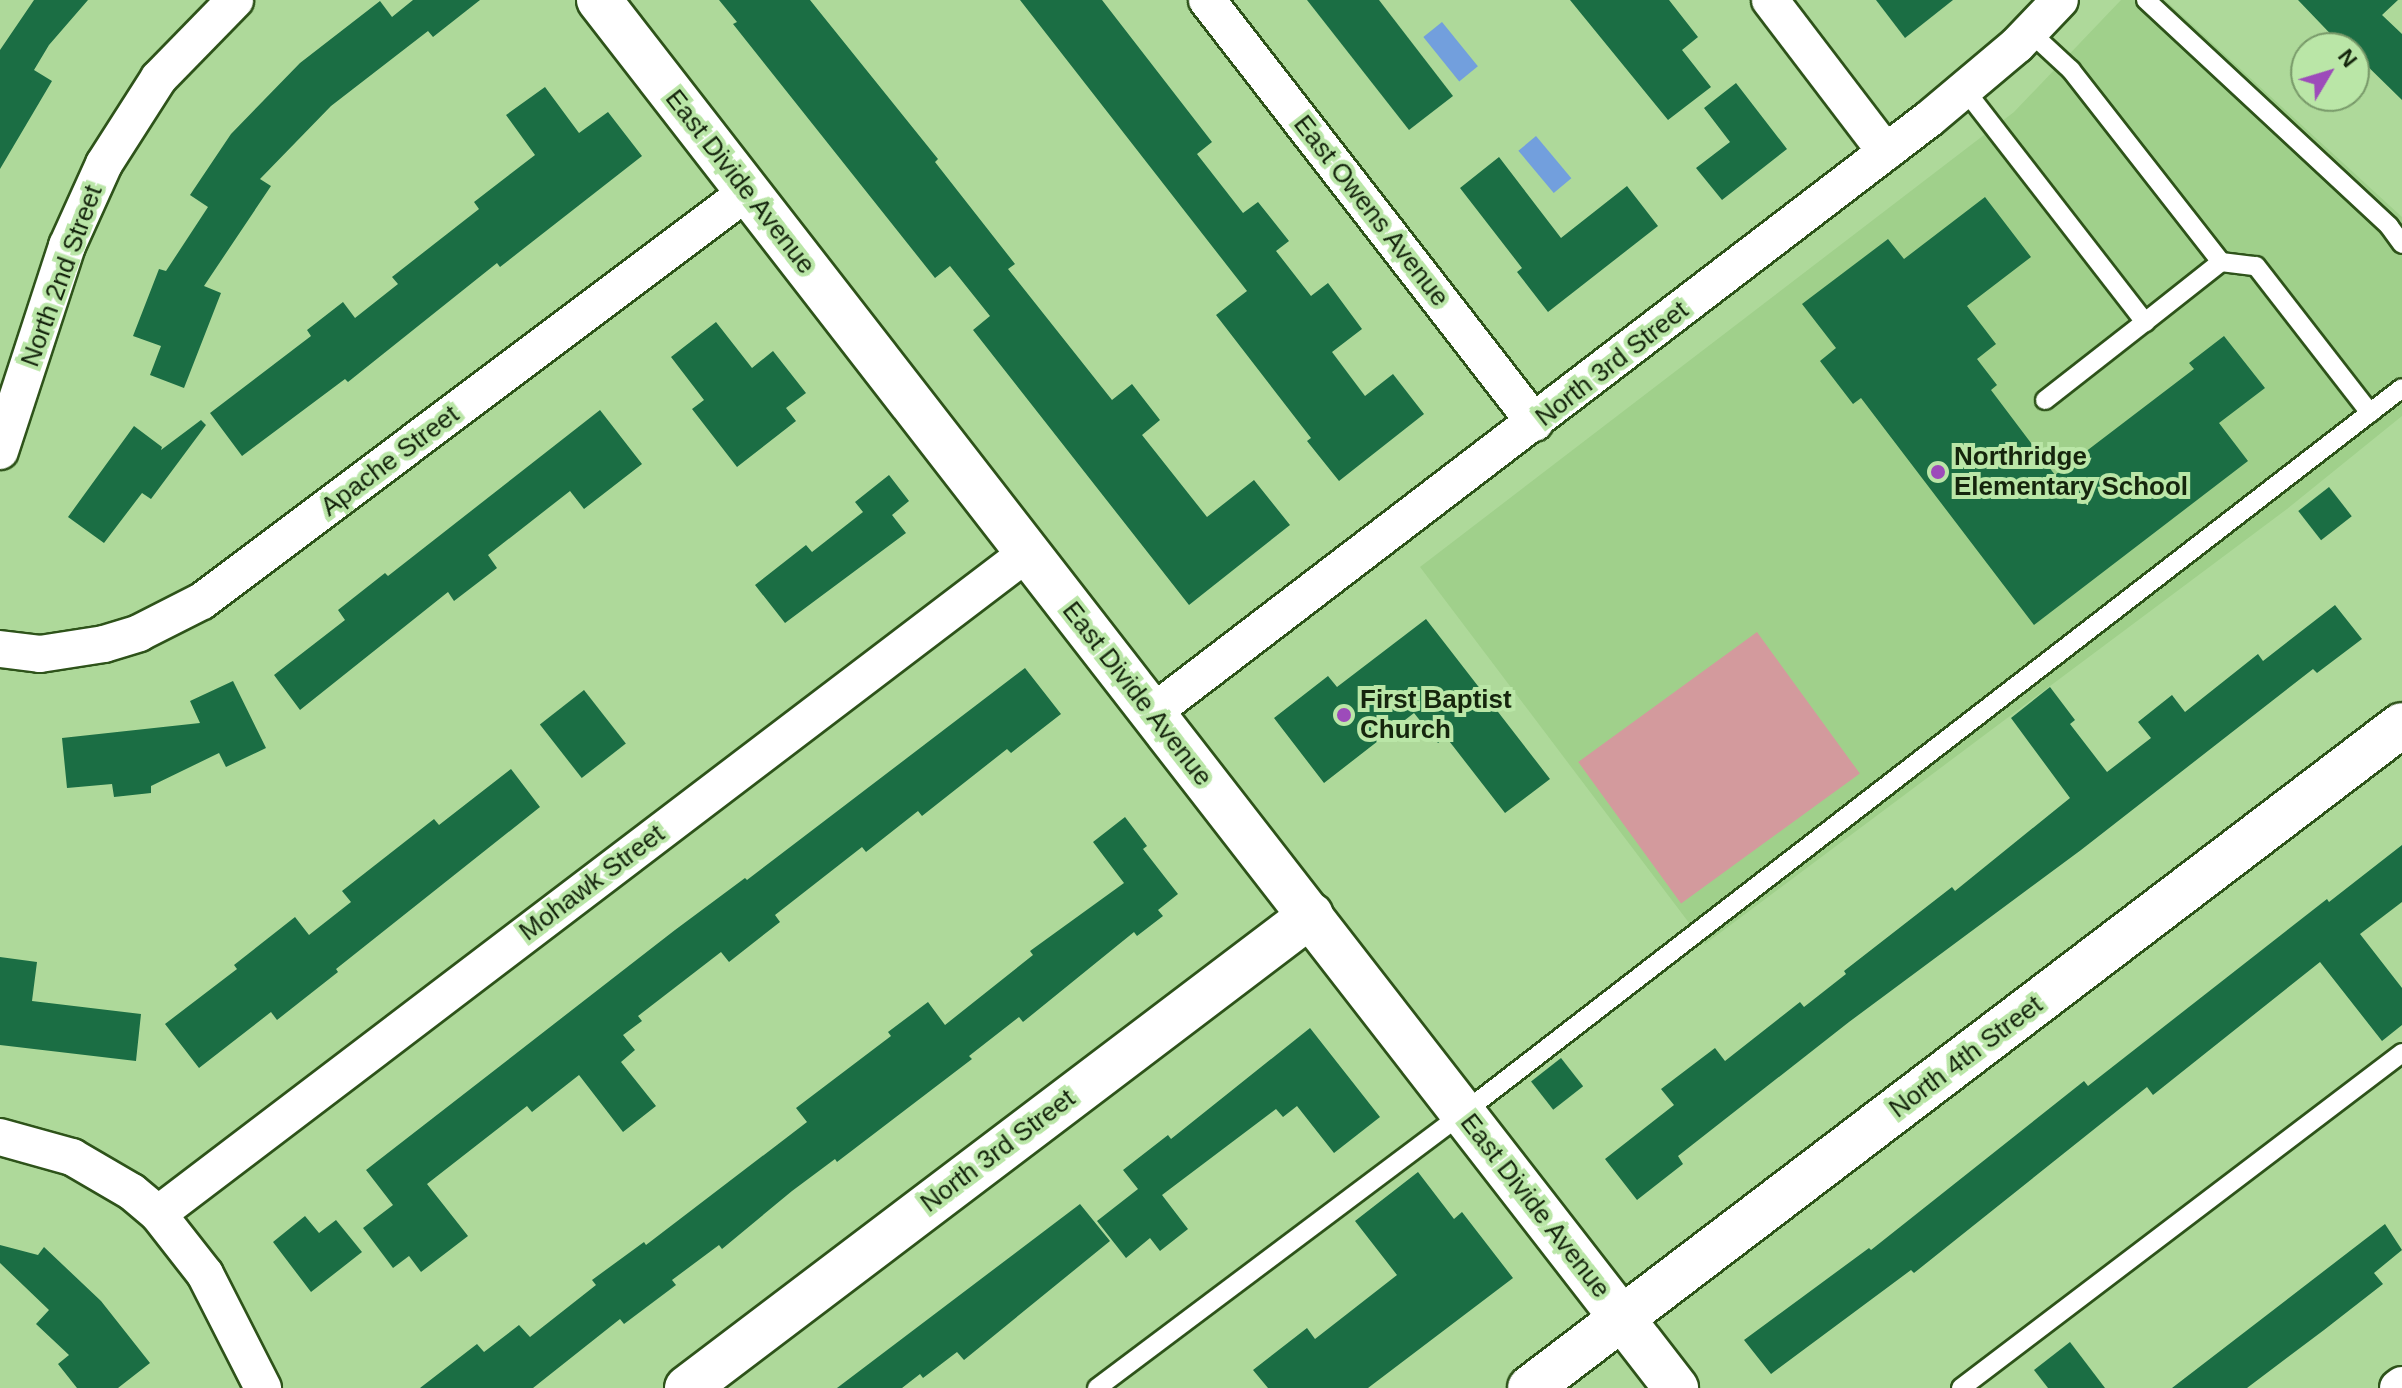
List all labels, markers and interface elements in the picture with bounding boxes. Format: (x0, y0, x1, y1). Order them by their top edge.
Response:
north arrow (2290, 32, 2370, 112)
text: N (2333, 44, 2362, 72)
street label: East Divide Avenue (658, 83, 822, 281)
street label: East Owens Avenue (1286, 109, 1456, 313)
street label: North 2nd Street (15, 181, 109, 371)
street label: North 3rd Street (1530, 295, 1694, 433)
street label: Apache Street (315, 399, 465, 523)
place label: Northridge Elementary School (1954, 441, 2188, 502)
marker: Northridge Elementary School (1929, 463, 1947, 481)
street label: East Divide Avenue (1055, 595, 1219, 793)
place label: First Baptist Church (1360, 684, 1512, 746)
marker: First Baptist Church (1335, 706, 1353, 724)
street label: Mohawk Street (513, 818, 671, 948)
street label: North 4th Street (1883, 989, 2049, 1125)
street label: North 3rd Street (915, 1083, 1081, 1219)
street label: East Divide Avenue (1453, 1107, 1617, 1305)

